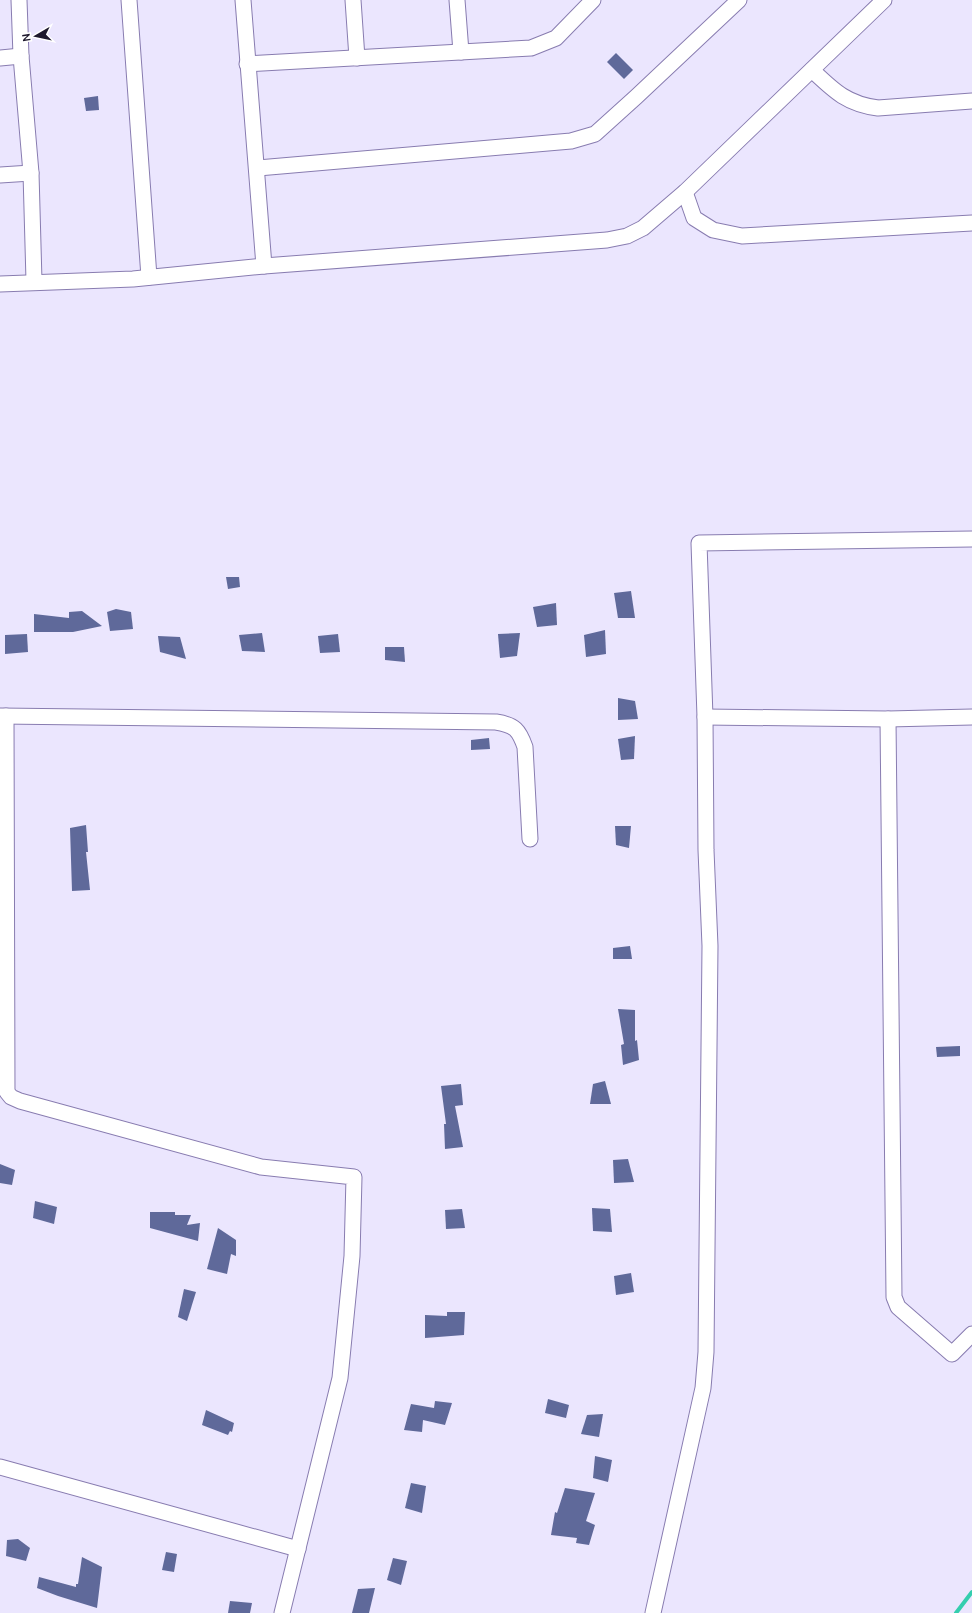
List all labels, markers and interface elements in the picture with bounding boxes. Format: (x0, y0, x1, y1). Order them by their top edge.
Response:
north arrow (16, 16, 56, 56)
text: N (20, 33, 33, 43)

